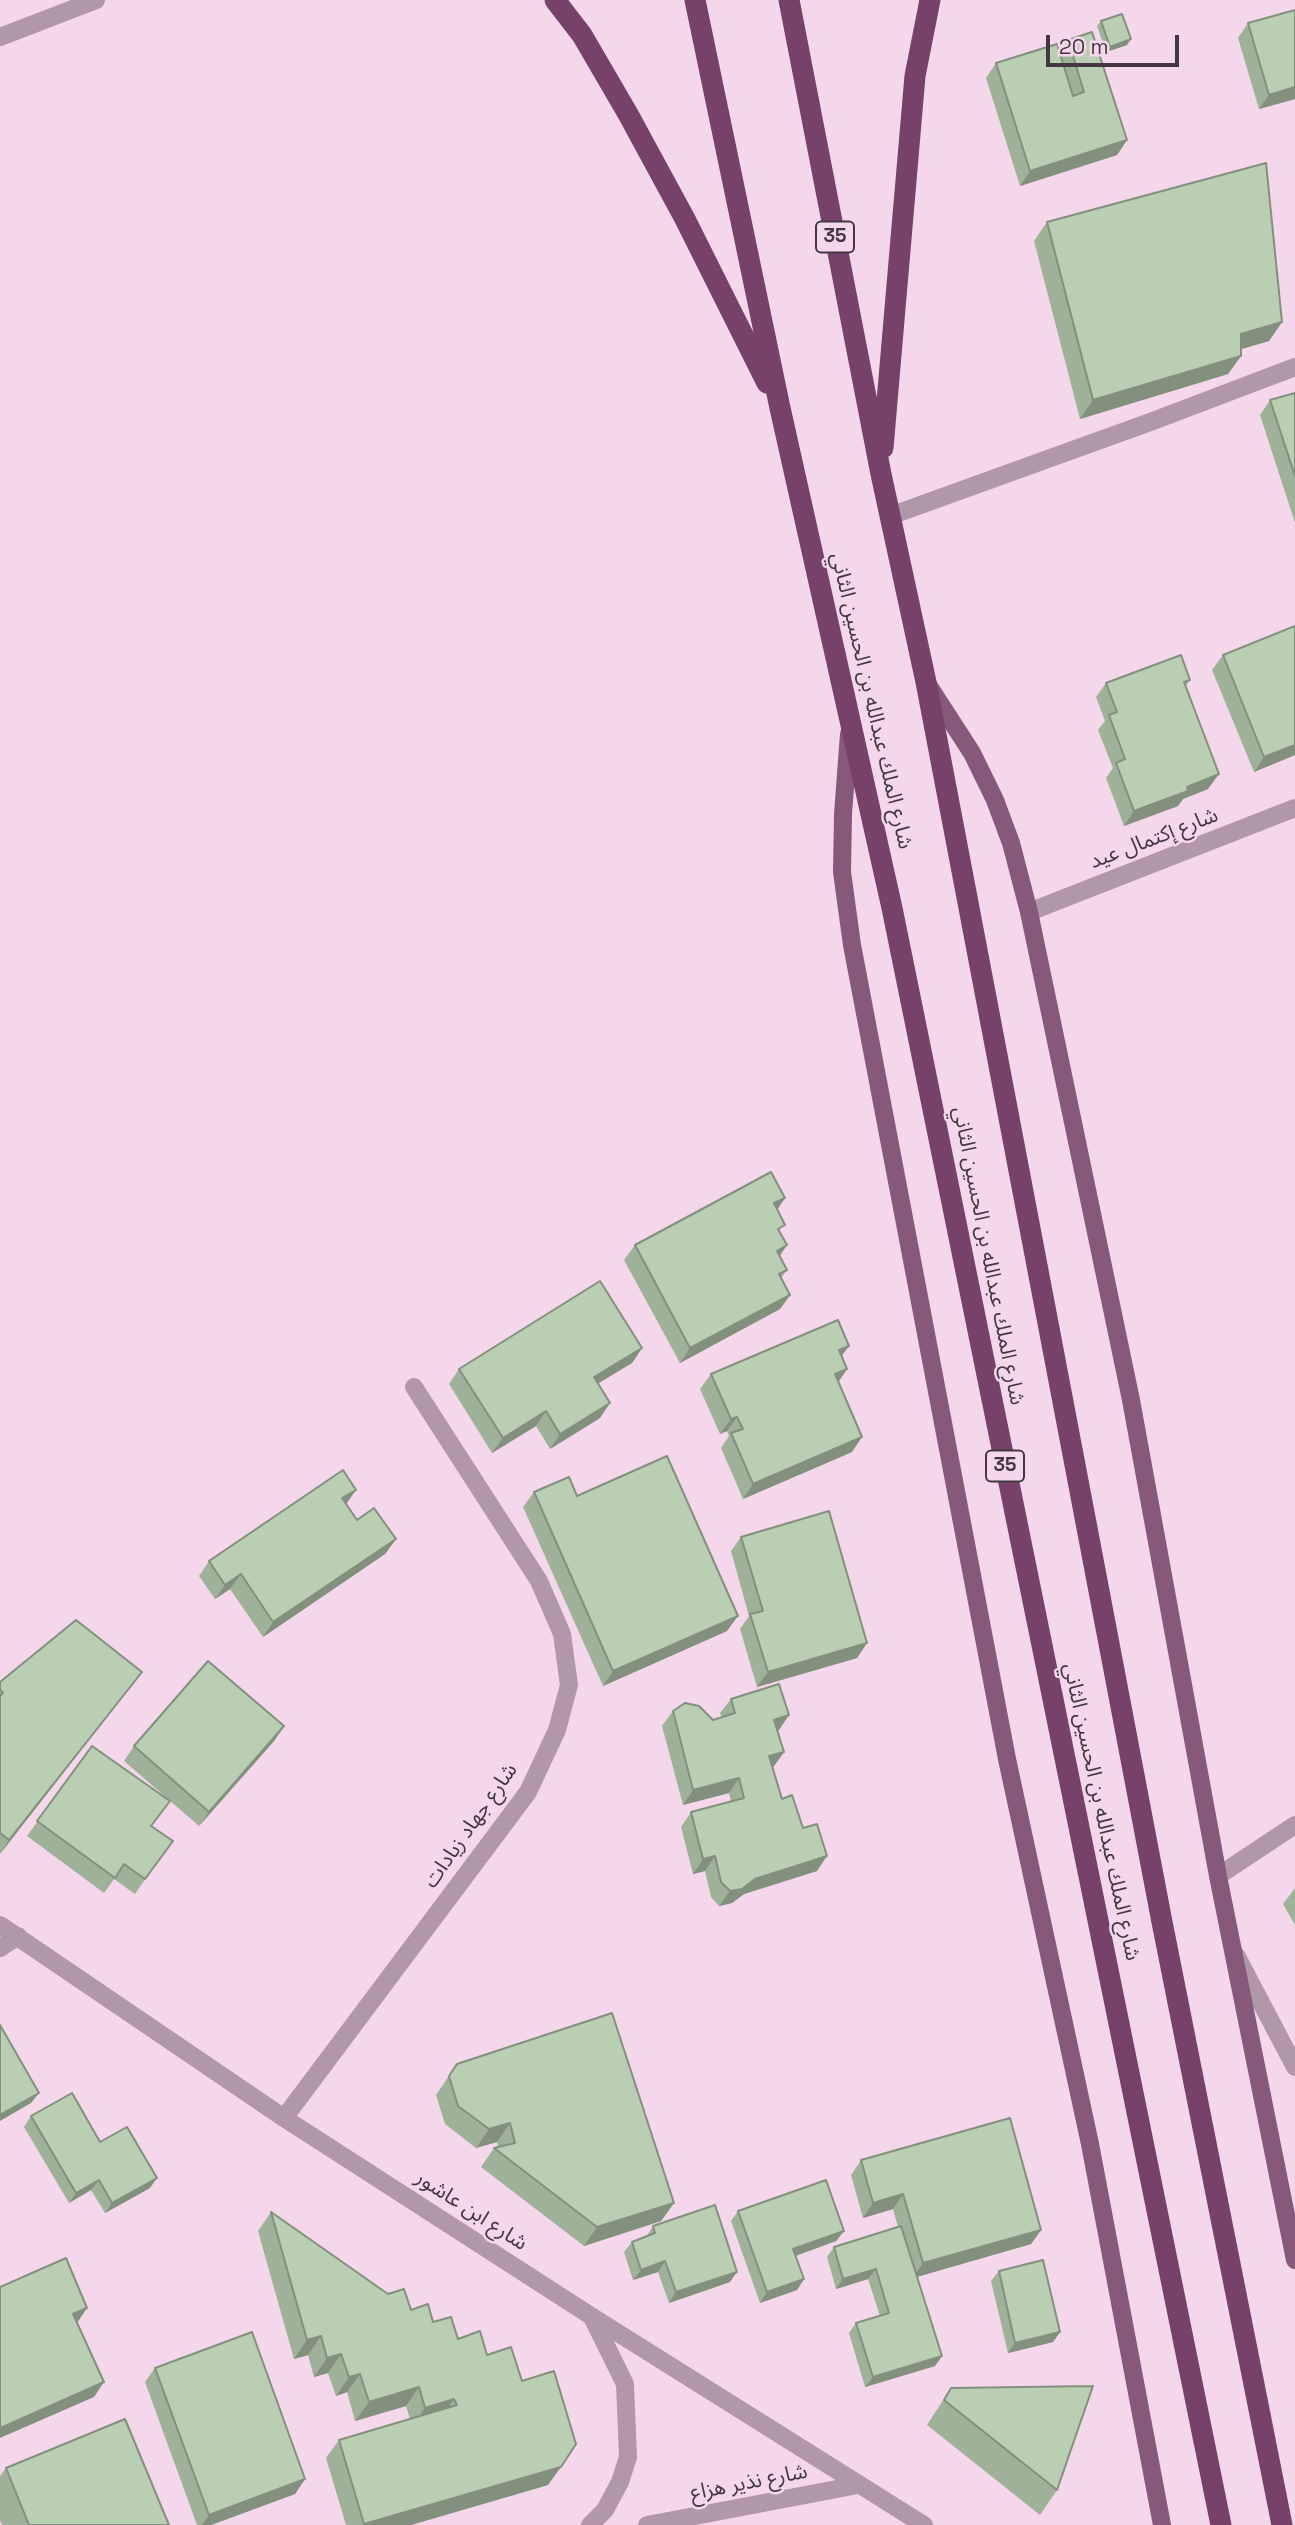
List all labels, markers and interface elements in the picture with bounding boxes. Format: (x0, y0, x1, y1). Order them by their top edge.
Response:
scale bar (1050, 21, 1183, 65)
text: 20 m (1059, 33, 1109, 60)
road number: 35 (816, 221, 854, 252)
street label: شارع الملك عبدالله بن الحسين الثاني (825, 550, 917, 852)
street label: شارع إكتمال عيد (1086, 803, 1222, 875)
street label: شارع الملك عبدالله بن الحسين الثاني (947, 1105, 1029, 1407)
road number: 35 (986, 1450, 1024, 1482)
street label: شارع الملك عبدالله بن الحسين الثاني (1057, 1661, 1145, 1963)
street label: شارع جهاد زيادات (419, 1759, 523, 1893)
street label: شارع ابن عاشور (410, 2165, 532, 2257)
street label: شارع نذير هزاع (688, 2459, 810, 2507)

